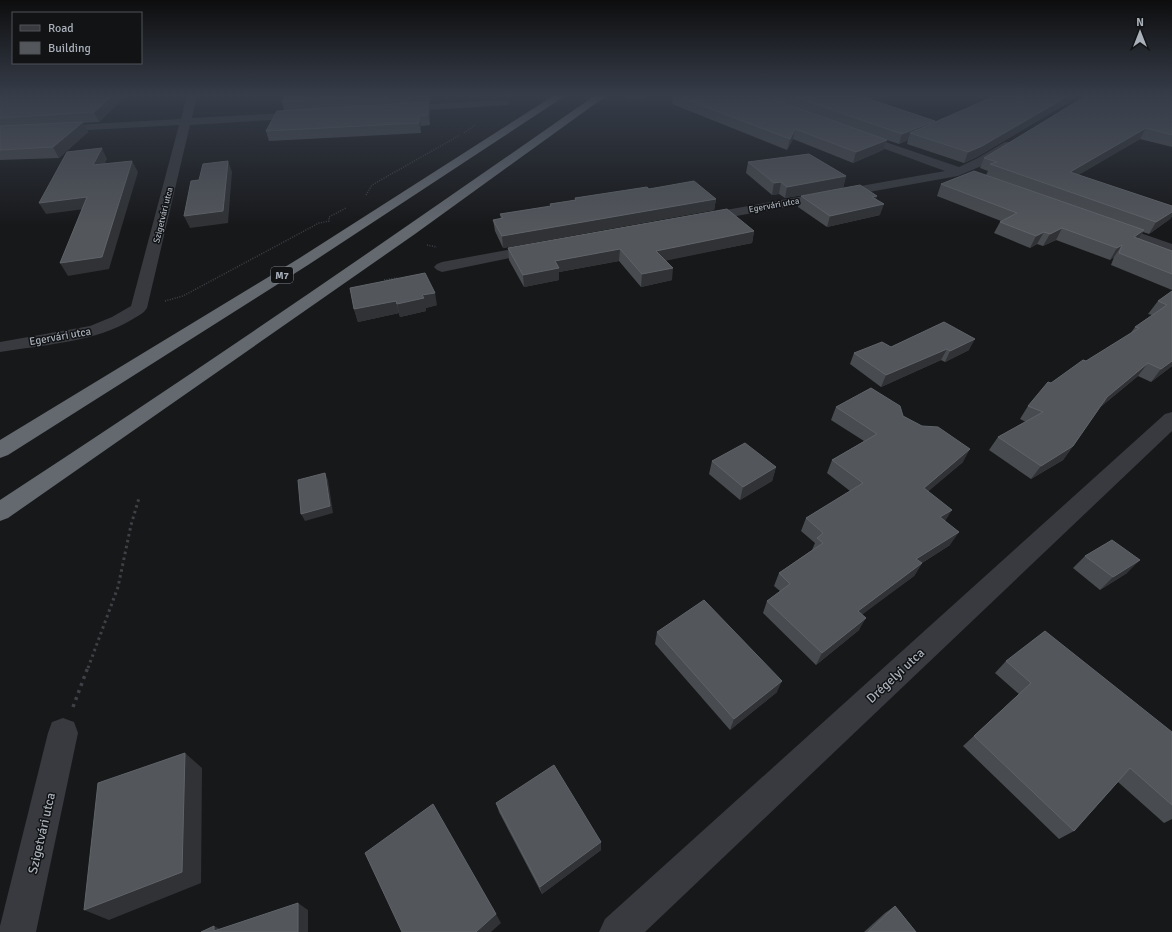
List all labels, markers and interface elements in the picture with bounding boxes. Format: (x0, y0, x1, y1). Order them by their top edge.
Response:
legend (12, 12, 142, 64)
north arrow (1120, 12, 1160, 52)
text: N (1136, 16, 1144, 29)
text: Road (48, 21, 74, 36)
text: Building (48, 41, 91, 56)
street label: Szigetvári utca (151, 186, 176, 244)
street label: Egervári utca (748, 196, 801, 215)
road number: M7 (271, 267, 293, 283)
street label: Egervári utca (28, 325, 92, 348)
street label: Drégelyi utca (863, 645, 928, 707)
street label: Szigetvári utca (25, 791, 59, 875)

